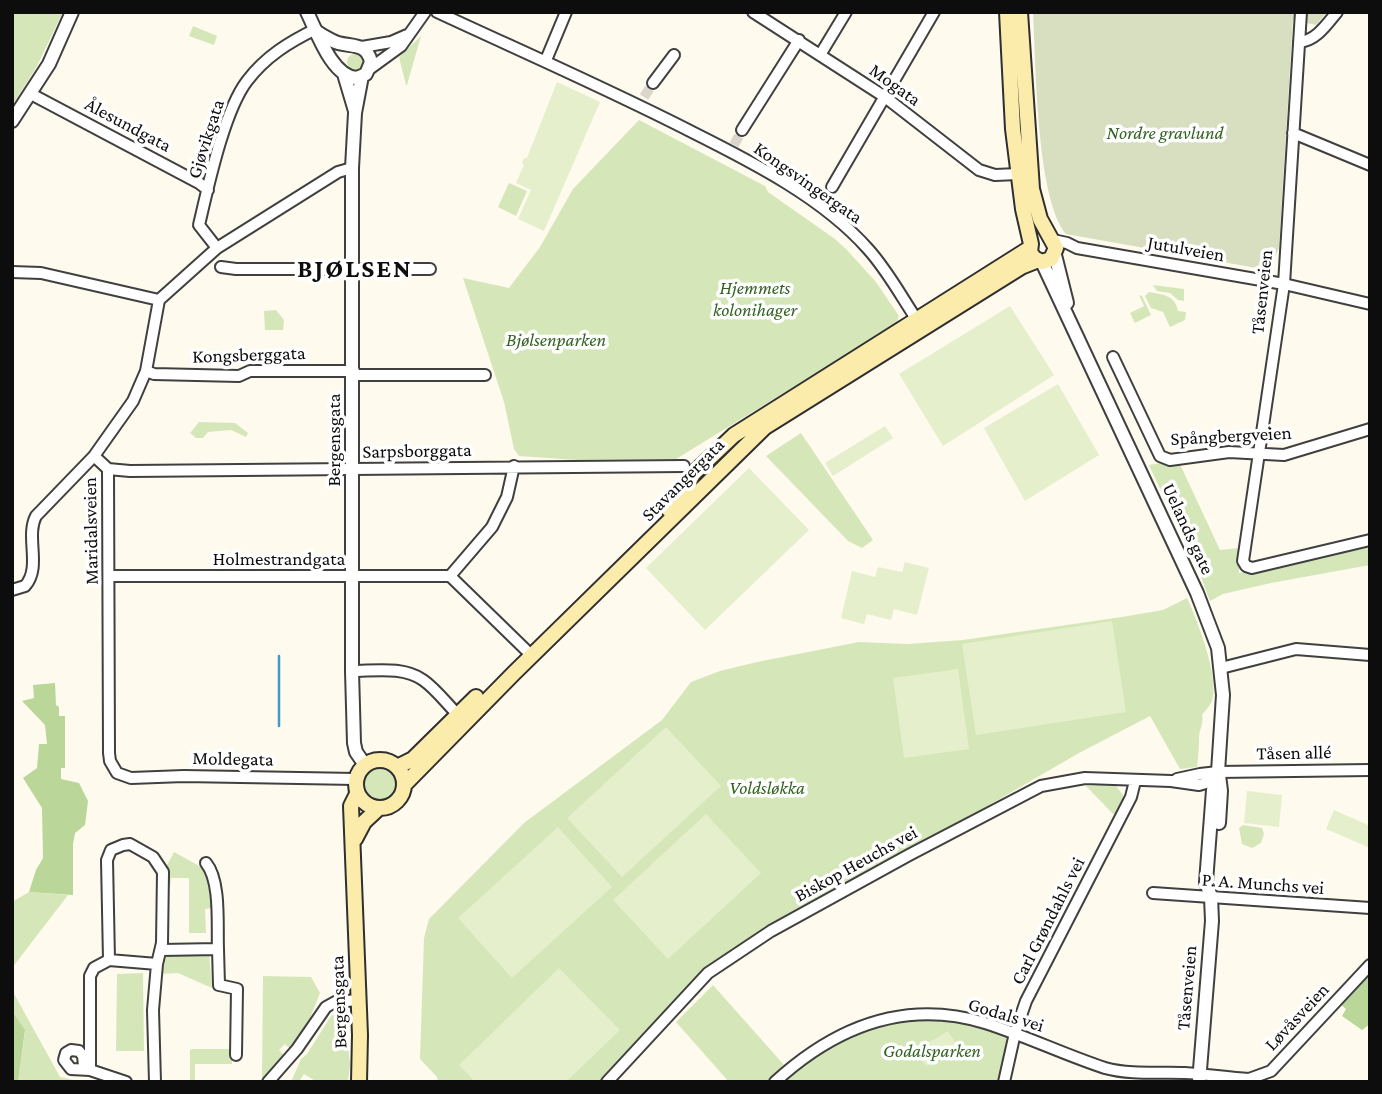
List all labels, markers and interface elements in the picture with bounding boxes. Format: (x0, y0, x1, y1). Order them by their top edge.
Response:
street label: Mogata (865, 59, 925, 111)
street label: Ålesundgata (81, 93, 175, 157)
street label: Gjøvikgata (183, 97, 229, 181)
park label: Nordre gravlund (1107, 122, 1223, 144)
street label: Kongsvingergata (749, 137, 867, 229)
street label: Jutulveien (1146, 231, 1226, 267)
street label: Tåsenveien (1246, 249, 1278, 335)
district label: BJØLSEN (298, 253, 412, 285)
park label: Hjemmets kolonihager (713, 277, 797, 321)
park label: Bjølsenparken (506, 329, 606, 351)
street label: Kongsberggata (192, 342, 306, 368)
street label: Bergensgata (323, 393, 345, 487)
street label: Spångbergveien (1170, 421, 1292, 451)
street label: Stavangergata (637, 434, 729, 526)
street label: Sarpsborggata (362, 439, 472, 463)
street label: Maridalsveien (79, 477, 103, 585)
street label: Uelands gate (1157, 480, 1219, 578)
street label: Holmestrandgata (213, 548, 345, 570)
street label: Tåsen allé (1256, 741, 1332, 765)
street label: Moldegata (192, 747, 274, 771)
park label: Voldsløkka (729, 777, 805, 799)
street label: Biskop Heuchs vei (791, 821, 921, 907)
street label: Carl Grøndahls vei (1006, 853, 1090, 989)
street label: P. A. Munchs vei (1201, 868, 1325, 900)
street label: Tåsenveien (1172, 945, 1202, 1031)
street label: Bergensgata (326, 955, 352, 1049)
street label: Løvåsveien (1260, 978, 1334, 1056)
street label: Godals vei (965, 993, 1047, 1037)
park label: Godalsparken (883, 1040, 981, 1062)

